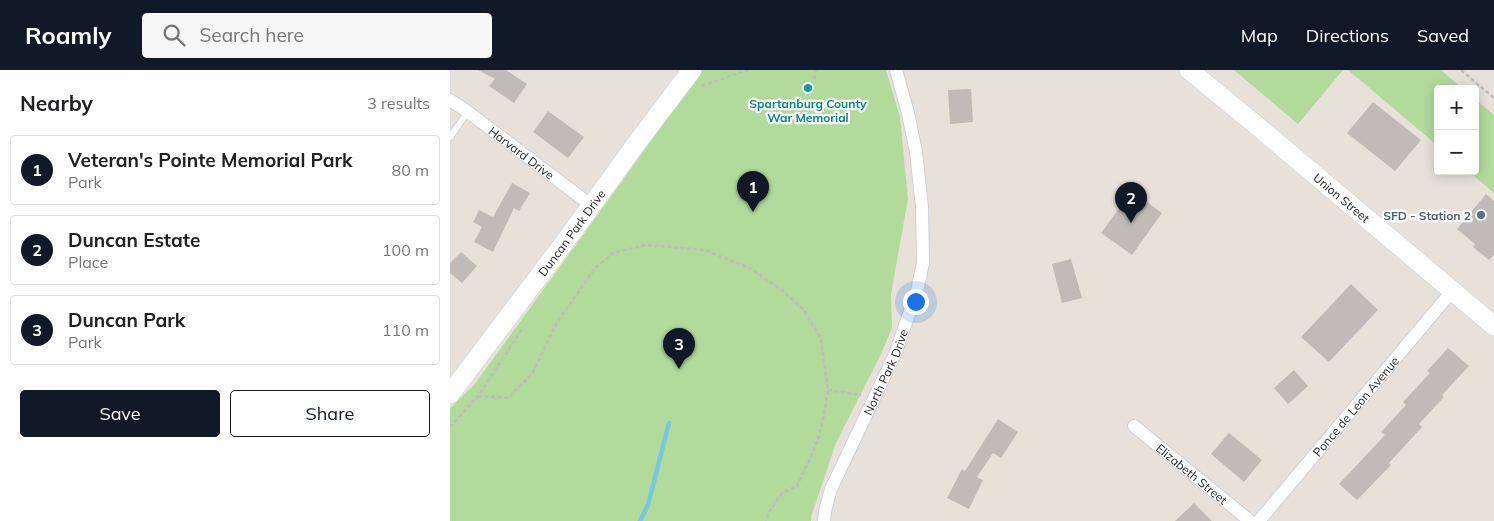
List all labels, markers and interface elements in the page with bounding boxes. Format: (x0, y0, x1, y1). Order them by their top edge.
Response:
search box (142, 13, 492, 58)
text: Roamly (25, 20, 112, 50)
icon: search (160, 21, 188, 49)
text: Search here (200, 23, 304, 47)
text: Map (1241, 24, 1278, 47)
text: Directions (1306, 24, 1389, 47)
text: Saved (1417, 24, 1469, 47)
marker: Spartanburg County War Memorial (802, 82, 814, 94)
map controls (1434, 85, 1479, 175)
button: + (1434, 85, 1479, 130)
text: Nearby (20, 90, 93, 116)
text: 3 results (367, 93, 430, 113)
place label: Spartanburg County War Memorial (749, 96, 867, 125)
street label: Harvard Drive (486, 123, 557, 182)
button: − (1434, 130, 1479, 175)
text: Veteran's Pointe Memorial Park (68, 148, 353, 172)
text: 1 (32, 160, 42, 180)
text: 80 m (392, 160, 429, 180)
street label: Union Street (1311, 169, 1373, 225)
pin: 1 (737, 171, 769, 212)
text: Park (68, 172, 102, 192)
pin: 2 (1115, 182, 1147, 223)
street label: Duncan Park Drive (534, 186, 608, 279)
place label: SFD - Station 2 (1383, 208, 1471, 223)
marker: SFD - Station 2 (1475, 209, 1487, 221)
text: Duncan Estate (68, 228, 200, 252)
text: 2 (32, 240, 42, 260)
text: 100 m (382, 240, 429, 260)
text: Place (68, 252, 108, 272)
your location (903, 289, 929, 315)
text: Duncan Park (68, 308, 185, 332)
text: 3 (32, 320, 42, 340)
text: 110 m (382, 320, 429, 340)
street label: North Park Drive (860, 327, 911, 417)
pin: 3 (663, 328, 695, 369)
text: Park (68, 332, 102, 352)
street label: Ponce de Leon Avenue (1309, 353, 1402, 459)
button: Save (20, 390, 220, 437)
button: Share (230, 390, 430, 437)
street label: Elizabeth Street (1153, 440, 1231, 507)

